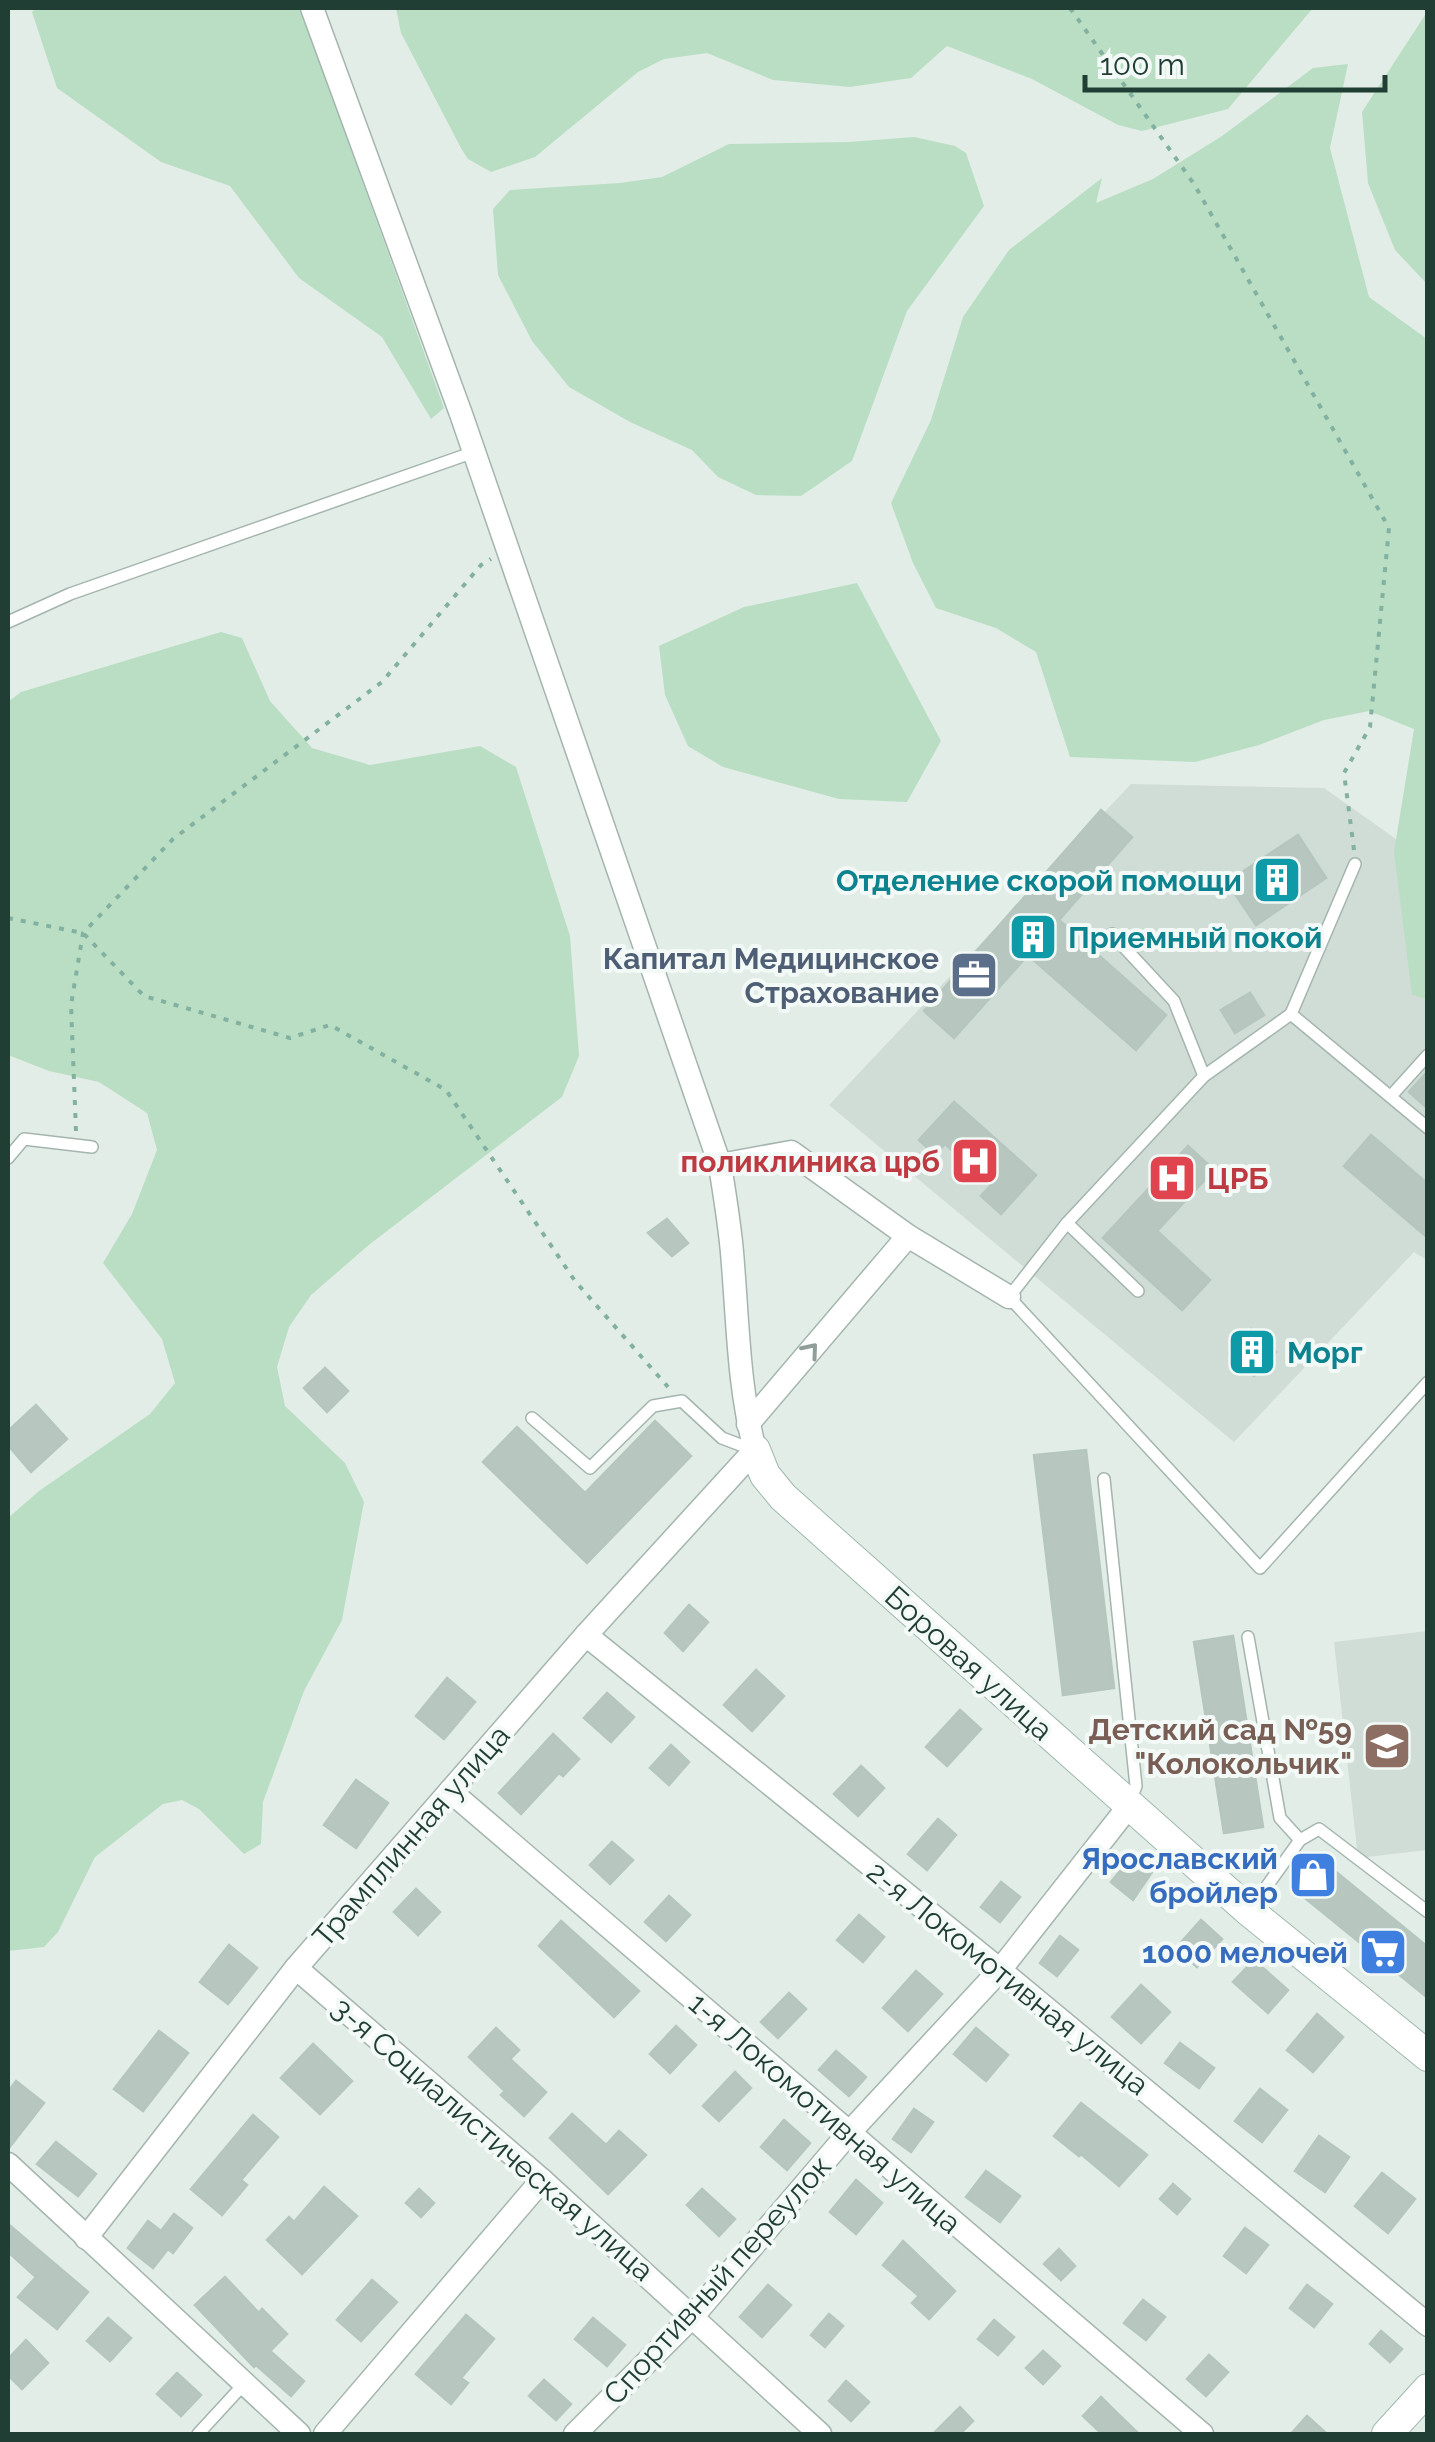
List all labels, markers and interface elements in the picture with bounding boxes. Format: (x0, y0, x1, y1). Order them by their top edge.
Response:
scale bar (1085, 30, 1385, 92)
text: 100 m (1100, 47, 1185, 82)
building icon: Отделение скорой помощи (1251, 854, 1303, 906)
place label: Отделение скорой помощи (836, 863, 1242, 898)
building icon: Приемный покой (1007, 911, 1059, 963)
place label: Приемный покой (1068, 920, 1322, 955)
place label: Капитал Медицинское Страхование (603, 941, 939, 1010)
office icon: Капитал Медицинское Страхование (948, 949, 1000, 1001)
hospital icon: поликлиника црб (949, 1135, 1001, 1187)
place label: поликлиника црб (681, 1144, 940, 1179)
hospital icon: ЦРБ (1146, 1152, 1198, 1204)
place label: ЦРБ (1207, 1161, 1268, 1196)
building icon: Морг (1226, 1326, 1278, 1378)
place label: Морг (1287, 1335, 1363, 1370)
one-way arrow (799, 1343, 817, 1361)
street label: Боровая улица (878, 1579, 1060, 1747)
place label: Детский сад №59 "Колокольчик" (1088, 1712, 1352, 1781)
street label: Трамплинная улица (305, 1718, 517, 1954)
school or university icon: Детский сад №59 "Колокольчик" (1361, 1720, 1413, 1772)
place label: Ярославский бройлер (1081, 1841, 1278, 1910)
shop icon: Ярославский бройлер (1287, 1849, 1339, 1901)
street label: 2-я Локомотивная улица (860, 1854, 1156, 2102)
supermarket icon: 1000 мелочей (1357, 1926, 1409, 1978)
place label: 1000 мелочей (1142, 1935, 1348, 1970)
street label: 1-я Локомотивная улица (682, 1985, 968, 2241)
street label: 3-я Социалистическая улица (325, 1990, 661, 2288)
street label: Спортивный переулок (596, 2148, 838, 2412)

